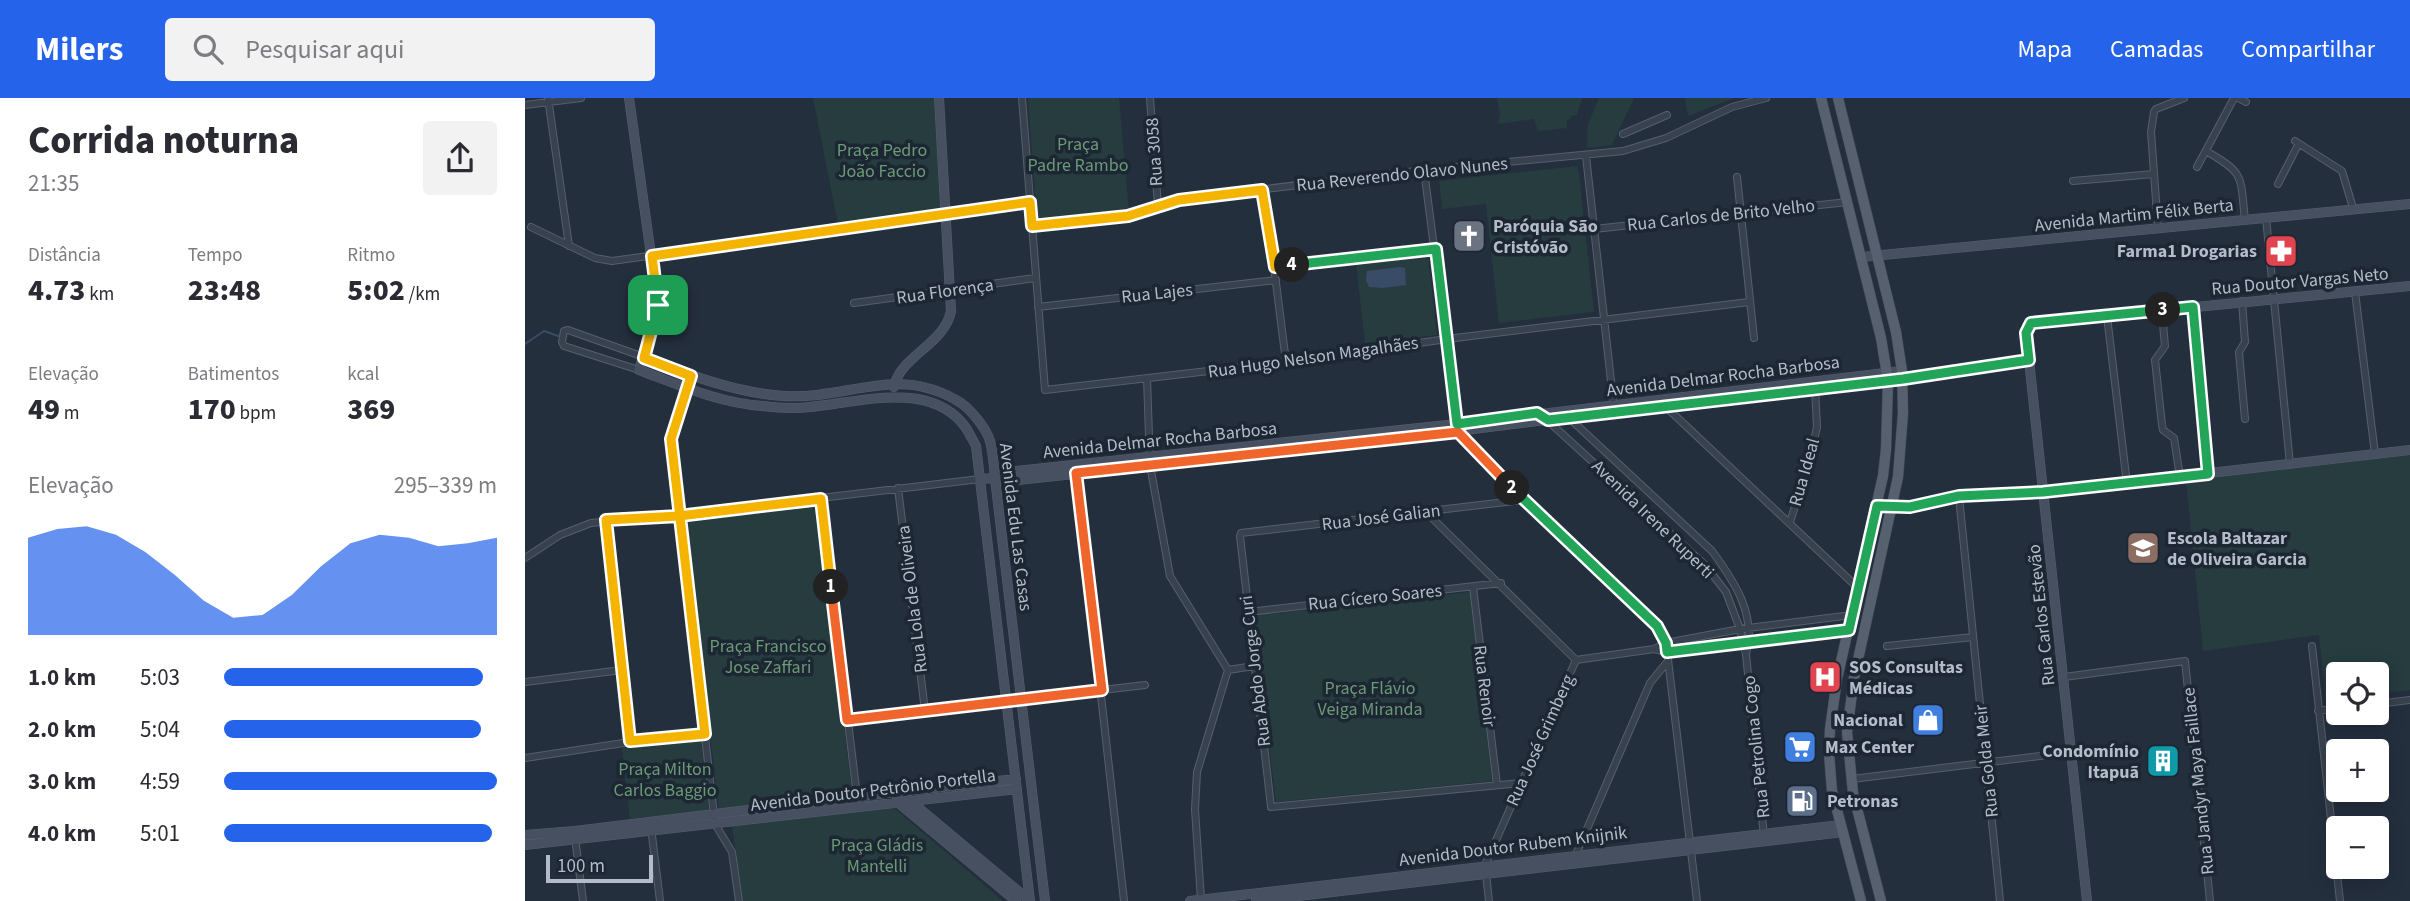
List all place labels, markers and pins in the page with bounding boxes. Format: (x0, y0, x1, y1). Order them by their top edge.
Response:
place label: Paróquia São Cristóvão (1493, 214, 1598, 260)
church icon: Paróquia São Cristóvão (1450, 217, 1488, 255)
pharmacy icon: Farma1 Drogarias (2262, 232, 2300, 270)
place label: Farma1 Drogarias (2117, 239, 2257, 264)
pin: 4 (1275, 248, 1309, 282)
pin (628, 275, 688, 335)
pin: 3 (2145, 292, 2181, 328)
pin: 2 (1495, 470, 1529, 506)
place label: Escola Baltazar de Oliveira Garcia (2167, 526, 2307, 572)
school or university icon: Escola Baltazar de Oliveira Garcia (2124, 529, 2162, 567)
pin: 1 (813, 570, 849, 604)
place label: SOS Consultas Médicas (1849, 655, 1963, 701)
hospital icon: SOS Consultas Médicas (1806, 658, 1844, 696)
shop icon: Nacional (1909, 701, 1947, 739)
place label: Nacional (1833, 708, 1903, 733)
supermarket icon: Max Center (1781, 728, 1819, 766)
place label: Max Center (1825, 735, 1915, 760)
place label: Condomínio Itapuã (2042, 739, 2139, 785)
building icon: Condomínio Itapuã (2144, 742, 2182, 780)
fuel station icon: Petronas (1783, 782, 1821, 820)
place label: Petronas (1827, 789, 1898, 814)

